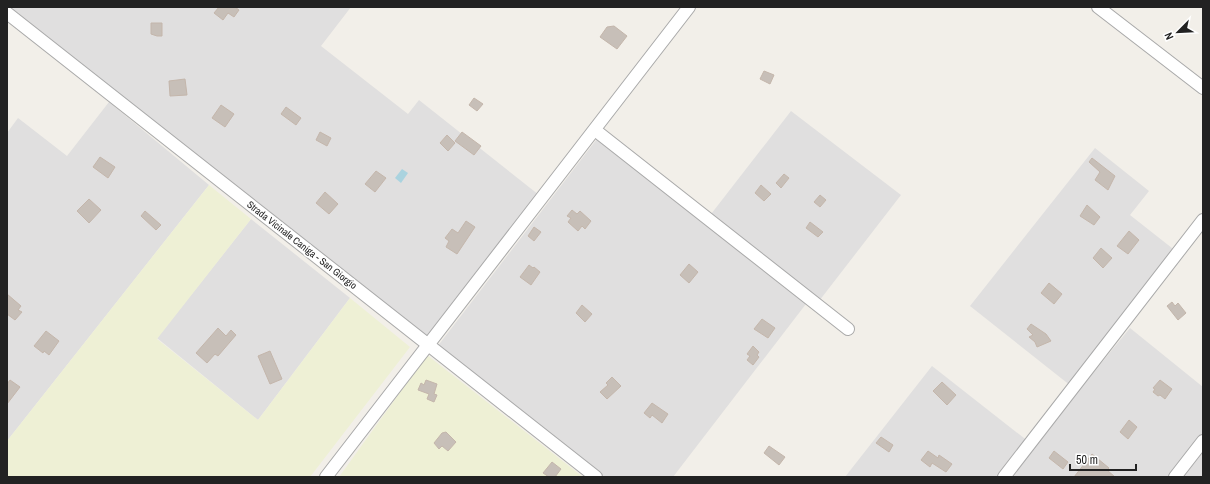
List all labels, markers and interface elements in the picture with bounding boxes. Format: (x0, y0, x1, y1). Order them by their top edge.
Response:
north arrow (1158, 12, 1198, 52)
text: N (1161, 30, 1177, 42)
street label: Strada Vicinale Caniga - San Giorgio (244, 198, 360, 292)
scale bar (1070, 446, 1136, 472)
text: 50 m (1076, 452, 1098, 468)

